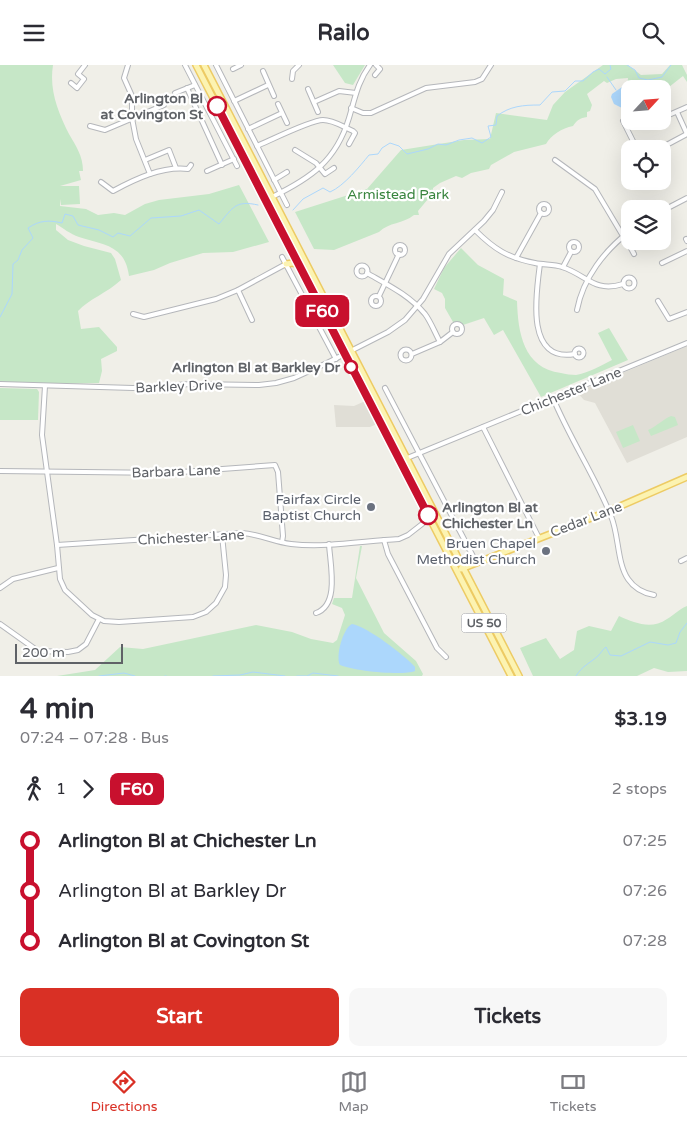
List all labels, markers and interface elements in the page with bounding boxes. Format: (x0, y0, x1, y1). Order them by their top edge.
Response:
icon: menu (20, 19, 48, 47)
icon: search (639, 19, 667, 47)
text: Railo (317, 20, 370, 46)
north arrow (621, 80, 671, 130)
map controls (621, 80, 671, 250)
place label: Arlington Bl at Covington St (101, 90, 204, 123)
marker: Arlington Bl at Covington St (207, 96, 227, 116)
button: locate (621, 140, 671, 190)
park label: Armistead Park (347, 186, 449, 203)
button: layers (621, 200, 671, 250)
line badge: F60 (293, 295, 351, 327)
text: F60 (305, 300, 339, 322)
place label: Arlington Bl at Barkley Dr (172, 359, 341, 376)
marker: Arlington Bl at Barkley Dr (344, 360, 358, 374)
street label: Chichester Lane (518, 364, 624, 419)
street label: Barkley Drive (135, 376, 223, 397)
street label: Barbara Lane (131, 461, 221, 482)
place label: Fairfax Circle Baptist Church (262, 491, 361, 524)
street label: Cedar Lane (548, 498, 625, 541)
place label: Arlington Bl at Chichester Ln (442, 499, 538, 532)
marker: Fairfax Circle Baptist Church (365, 501, 377, 513)
marker: Arlington Bl at Chichester Ln (418, 505, 438, 525)
street label: Chichester Lane (137, 526, 245, 549)
place label: Bruen Chapel Methodist Church (417, 535, 536, 568)
marker: Bruen Chapel Methodist Church (540, 545, 552, 557)
road number: US 50 (462, 613, 506, 633)
scale bar (15, 641, 122, 664)
text: 200 m (22, 644, 65, 661)
text: 4 min (20, 692, 95, 726)
text: $3.19 (615, 708, 667, 730)
text: 07:24 – 07:28 · Bus (20, 728, 169, 748)
icon: walk (20, 775, 48, 803)
icon: forward (74, 775, 102, 803)
text: F60 (120, 778, 154, 800)
text: 1 (56, 779, 66, 799)
text: 2 stops (612, 779, 667, 799)
text: Arlington Bl at Chichester Ln (58, 830, 317, 852)
text: 07:25 (623, 831, 667, 851)
text: Arlington Bl at Barkley Dr (58, 880, 286, 902)
text: 07:26 (623, 881, 667, 901)
text: Arlington Bl at Covington St (58, 930, 309, 952)
text: 07:28 (623, 931, 667, 951)
button: Start (20, 988, 339, 1046)
button: Tickets (349, 988, 667, 1046)
tab: Directions (90, 1068, 157, 1115)
tab: Map (338, 1068, 369, 1115)
tab: Tickets (550, 1068, 597, 1115)

